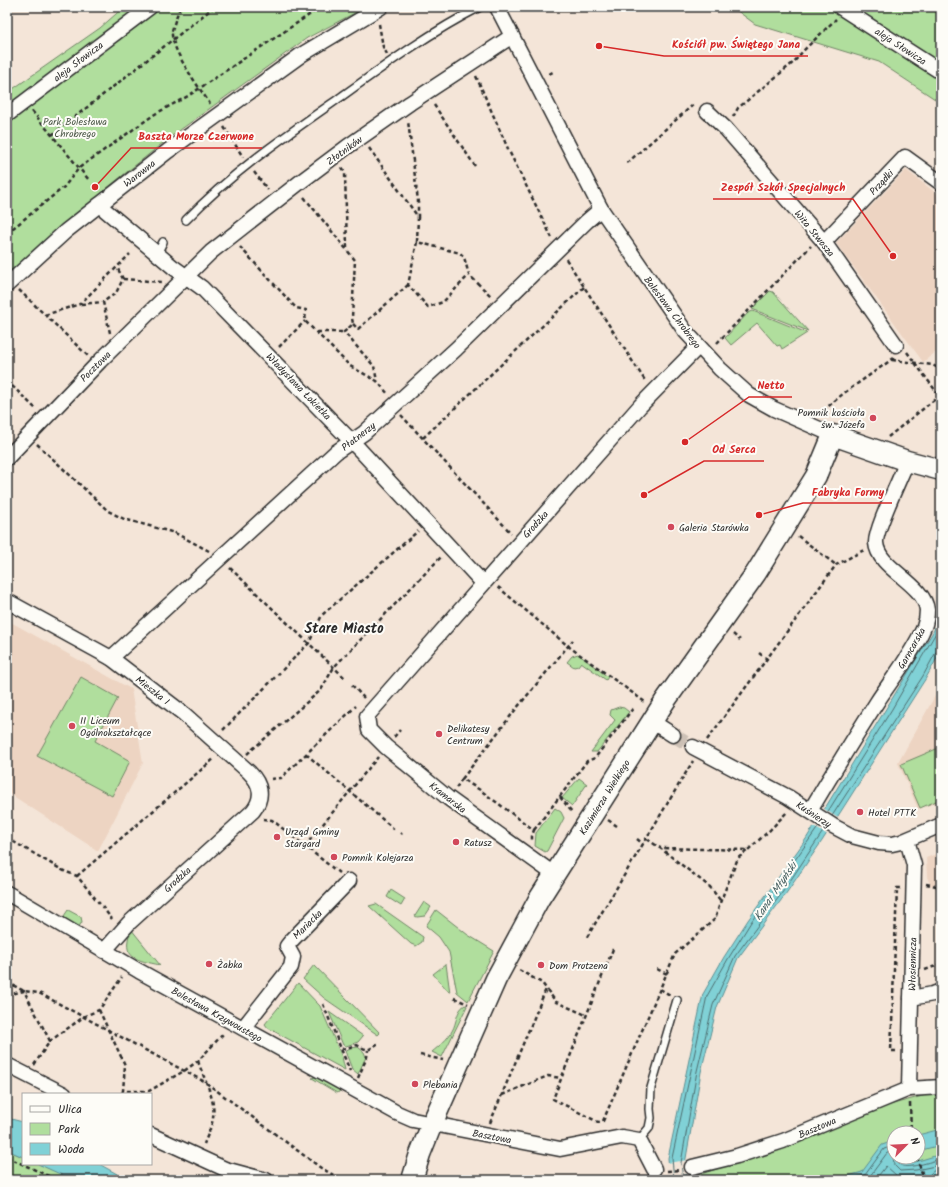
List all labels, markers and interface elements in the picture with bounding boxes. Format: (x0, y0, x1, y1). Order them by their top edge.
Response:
street label: aleja Słowicza (871, 24, 930, 70)
callout: Kościół pw. Świętego Jana (664, 33, 808, 56)
text: Kościół pw. Świętego Jana (672, 36, 800, 54)
street label: aleja Słowicza (50, 37, 107, 86)
park label: Park Bolesława Chrobrego (43, 114, 107, 142)
callout: Baszta Morze Czerwone (131, 125, 262, 148)
text: Baszta Morze Czerwone (138, 128, 254, 146)
street label: Złotników (323, 132, 366, 170)
street label: Warowna (120, 156, 159, 192)
street label: Prządki (866, 166, 898, 199)
callout: Zespół Szkół Specjalnych (713, 176, 853, 199)
text: Zespół Szkół Specjalnych (721, 179, 845, 197)
street label: Wita Stwosza (790, 207, 838, 261)
street label: Bolesława Chrobrego (640, 273, 705, 353)
street label: Pocztowa (76, 347, 115, 386)
street label: Władysława Łokietka (262, 349, 335, 424)
callout: Netto (749, 374, 792, 397)
text: Netto (757, 377, 785, 395)
place label: Pomnik kościoła św. Józefa (798, 405, 865, 433)
marker: Pomnik kościoła św. Józefa (868, 413, 878, 423)
street label: Płatnerzy (338, 418, 379, 455)
callout: Od Serca (704, 438, 764, 461)
text: Od Serca (712, 441, 756, 459)
callout: Fabryka Formy (803, 480, 892, 503)
text: Fabryka Formy (812, 484, 885, 502)
street label: Grodzka (519, 507, 553, 542)
place label: Galeria Starówka (679, 520, 749, 536)
marker: Galeria Starówka (666, 522, 676, 532)
district label: Stare Miasto (304, 618, 384, 640)
street label: Garncarska (894, 625, 930, 672)
street label: Mieszka I (132, 672, 173, 709)
place label: II Liceum Ogólnokształcące (80, 713, 152, 741)
marker: II Liceum Ogólnokształcące (67, 721, 77, 731)
place label: Delikatesy Centrum (447, 721, 490, 749)
marker: Delikatesy Centrum (434, 729, 444, 739)
street label: Kazimierza Wielkiego (575, 756, 635, 839)
street label: Kramarska (425, 778, 470, 818)
street label: Kuśnierzy (792, 797, 835, 832)
place label: Hotel PTTK (868, 805, 916, 821)
marker: Hotel PTTK (855, 807, 865, 817)
place label: Urząd Gminy Stargard (285, 824, 339, 852)
marker: Urząd Gminy Stargard (272, 832, 282, 842)
place label: Ratusz (464, 835, 492, 851)
marker: Ratusz (451, 837, 461, 847)
place label: Pomnik Kolejarza (342, 850, 414, 866)
marker: Pomnik Kolejarza (329, 852, 339, 862)
water label: Kanał Młyński (750, 857, 803, 924)
street label: Grodzka (160, 863, 195, 897)
street label: Mariacka (289, 906, 327, 943)
street label: Włosiennicza (905, 937, 921, 991)
place label: Żabka (217, 957, 243, 973)
place label: Dom Protzena (549, 958, 608, 974)
marker: Żabka (204, 959, 214, 969)
marker: Dom Protzena (536, 960, 546, 970)
street label: Bolesława Krzywoustego (168, 983, 265, 1047)
place label: Plebania (423, 1077, 458, 1093)
marker: Plebania (410, 1079, 420, 1089)
legend (22, 1093, 152, 1165)
text: Ulica (58, 1100, 82, 1119)
street label: Basztowa (796, 1113, 839, 1143)
text: Park (58, 1120, 80, 1139)
street label: Basztowa (471, 1125, 513, 1149)
north arrow (886, 1125, 926, 1165)
text: N (905, 1135, 924, 1148)
text: Woda (58, 1140, 85, 1159)

